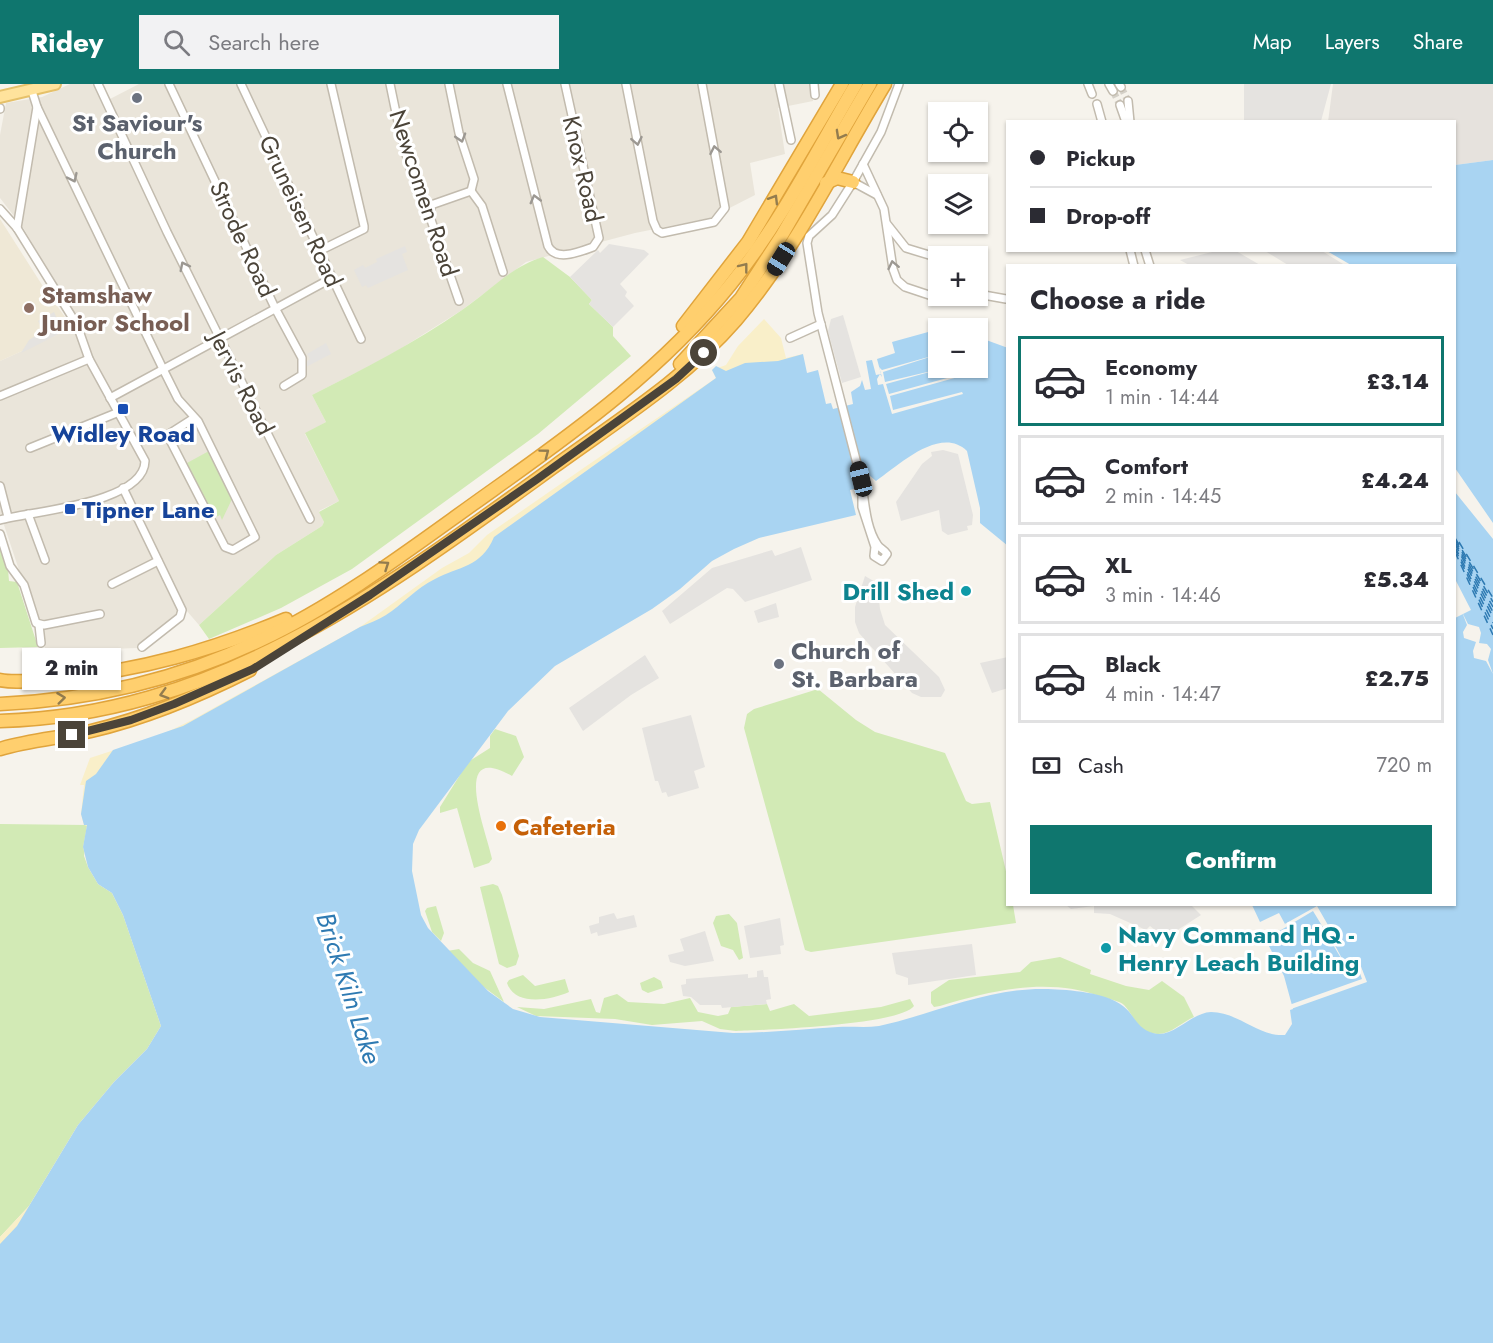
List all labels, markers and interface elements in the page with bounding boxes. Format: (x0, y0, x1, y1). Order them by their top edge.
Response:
search box (139, 15, 559, 69)
text: Ridey (30, 22, 103, 63)
icon: search (160, 26, 193, 59)
text: Search here (208, 26, 320, 58)
text: Map (1253, 27, 1292, 57)
text: Layers (1325, 27, 1380, 57)
text: Share (1413, 27, 1463, 57)
marker: St Saviour's Church (130, 91, 144, 105)
map controls (928, 102, 988, 378)
button: locate (928, 102, 988, 162)
place label: St Saviour's Church (72, 105, 202, 168)
street label: Newcomen Road (381, 105, 467, 281)
street label: Knox Road (554, 112, 612, 226)
one-way arrow (836, 128, 848, 139)
street label: Gruneisen Road (250, 129, 352, 293)
one-way arrow (454, 132, 466, 143)
one-way arrow (630, 136, 643, 146)
text: Pickup (1066, 142, 1135, 174)
one-way arrow (709, 146, 722, 156)
one-way arrow (66, 172, 78, 183)
button: layers (928, 174, 988, 234)
street label: Strode Road (201, 175, 285, 303)
one-way arrow (530, 194, 543, 204)
one-way arrow (766, 195, 777, 206)
text: Drop-off (1066, 200, 1150, 232)
car (764, 239, 798, 279)
button: + (928, 246, 988, 306)
one-way arrow (887, 261, 900, 271)
one-way arrow (180, 262, 191, 273)
one-way arrow (736, 263, 747, 274)
place label: Stamshaw Junior School (37, 277, 190, 340)
text: Choose a ride (1030, 280, 1205, 319)
marker: Stamshaw Junior School (22, 301, 36, 315)
button: − (928, 318, 988, 378)
street label: Jervis Road (200, 322, 283, 441)
route start (690, 339, 717, 366)
text: Economy (1105, 351, 1197, 383)
icon: car (1033, 354, 1087, 408)
text: £3.14 (1367, 365, 1429, 397)
text: 1 min · 14:44 (1105, 383, 1219, 412)
marker: Widley Road (116, 402, 130, 416)
place label: Widley Road (51, 416, 195, 451)
one-way arrow (538, 449, 549, 460)
text: Comfort (1105, 450, 1188, 482)
icon: car (1033, 453, 1087, 507)
car (848, 459, 874, 499)
text: £4.24 (1361, 464, 1429, 496)
text: 2 min · 14:45 (1105, 482, 1221, 511)
place label: Tipner Lane (82, 492, 215, 527)
marker: Tipner Lane (63, 502, 77, 516)
text: XL (1105, 549, 1132, 581)
icon: car (1033, 552, 1087, 606)
one-way arrow (379, 561, 390, 572)
text: £5.34 (1363, 563, 1429, 595)
place label: Drill Shed (843, 574, 954, 609)
text: 3 min · 14:46 (1105, 581, 1221, 610)
marker: Drill Shed (959, 584, 973, 598)
place label: Church of St. Barbara (791, 633, 918, 696)
callout: 2 min (22, 648, 122, 690)
text: Black (1105, 648, 1161, 680)
icon: car (1033, 651, 1087, 705)
text: 2 min (45, 654, 98, 683)
marker: Church of St. Barbara (772, 657, 786, 671)
text: £2.75 (1365, 662, 1429, 694)
text: 4 min · 14:47 (1105, 680, 1221, 709)
one-way arrow (159, 687, 170, 699)
one-way arrow (56, 693, 66, 705)
route end (58, 721, 85, 748)
icon: cash (1030, 749, 1063, 782)
text: Cash (1078, 749, 1124, 781)
text: 720 m (1377, 751, 1432, 780)
place label: Cafeteria (513, 809, 616, 844)
marker: Cafeteria (494, 819, 508, 833)
button: Confirm (1030, 825, 1432, 894)
water label: Brick Kiln Lake (307, 907, 391, 1069)
place label: Navy Command HQ - Henry Leach Building (1118, 917, 1360, 980)
marker: Navy Command HQ - Henry Leach Building (1099, 941, 1113, 955)

